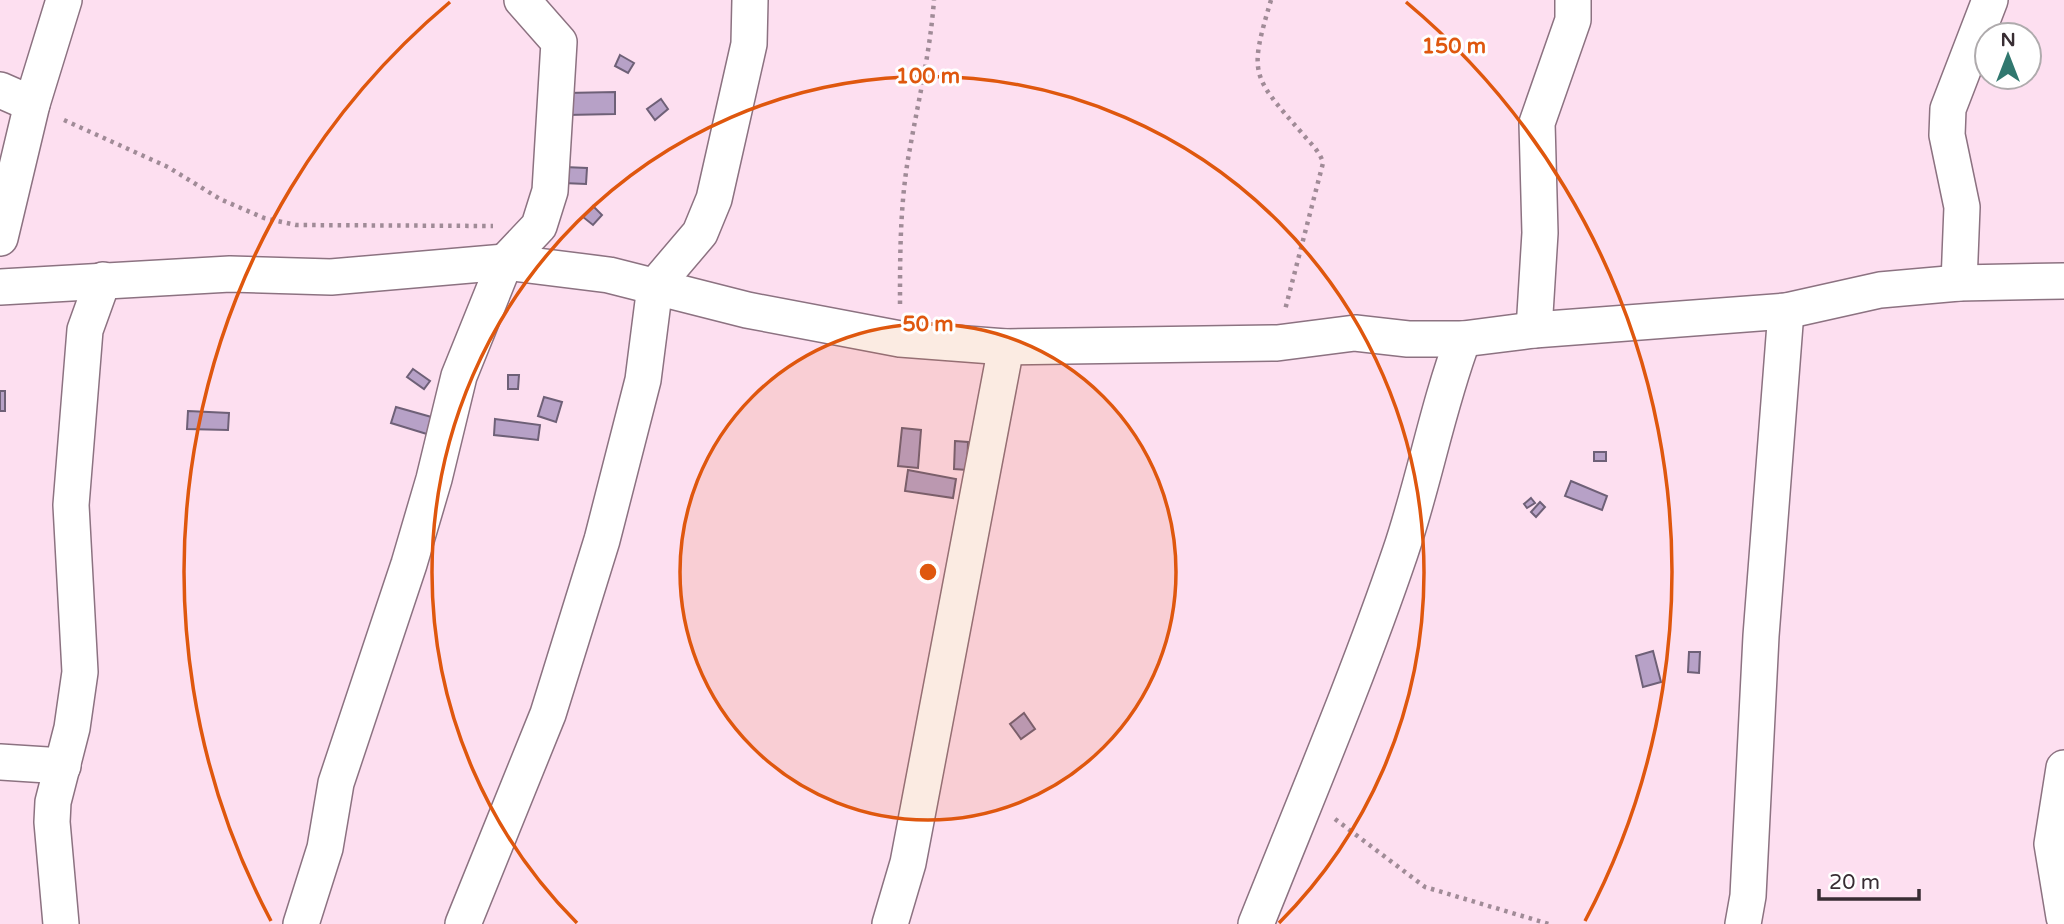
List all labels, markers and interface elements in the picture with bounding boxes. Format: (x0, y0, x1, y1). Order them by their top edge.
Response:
north arrow (1973, 21, 2043, 91)
text: N (2000, 29, 2016, 51)
text: 150 m (1422, 34, 1486, 59)
text: 100 m (896, 64, 960, 89)
text: 50 m (902, 312, 954, 337)
centre of rings (916, 560, 940, 584)
scale bar (1819, 858, 1919, 902)
text: 20 m (1829, 870, 1880, 895)

